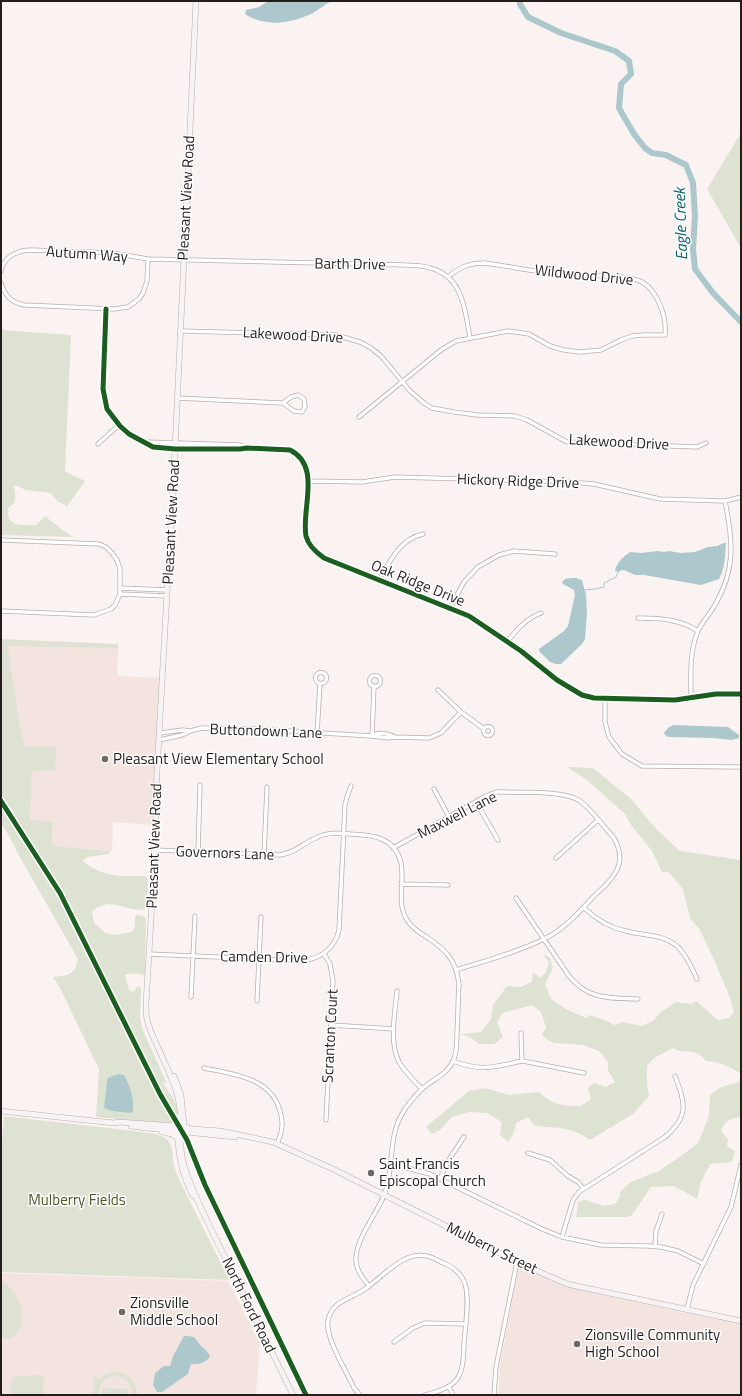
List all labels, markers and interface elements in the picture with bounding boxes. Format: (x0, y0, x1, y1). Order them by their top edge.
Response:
street label: Pleasant View Road (171, 135, 200, 261)
water label: Eagle Creek (667, 185, 693, 261)
street label: Autumn Way (45, 239, 129, 268)
street label: Barth Drive (314, 251, 386, 276)
street label: Wildwood Drive (534, 258, 635, 291)
street label: Lakewood Drive (242, 320, 344, 349)
street label: Lakewood Drive (568, 427, 670, 456)
street label: Pleasant View Road (156, 459, 185, 585)
street label: Hickory Ridge Drive (456, 467, 580, 494)
street label: Oak Ridge Drive (368, 553, 469, 612)
street label: Buttondown Lane (209, 717, 323, 744)
place label: Pleasant View Elementary School (113, 747, 324, 770)
marker: Pleasant View Elementary School (100, 754, 110, 764)
street label: Pleasant View Road (140, 783, 167, 909)
street label: Maxwell Lane (413, 785, 500, 844)
street label: Governors Lane (175, 839, 275, 866)
street label: Camden Drive (220, 944, 308, 969)
street label: Scranton Court (316, 988, 343, 1084)
place label: Saint Francis Episcopal Church (379, 1152, 486, 1192)
marker: Saint Francis Episcopal Church (366, 1168, 376, 1178)
park label: Mulberry Fields (28, 1188, 126, 1211)
street label: Mulberry Street (443, 1215, 542, 1280)
street label: North Ford Road (216, 1253, 283, 1357)
place label: Zionsville Middle School (130, 1291, 218, 1331)
marker: Zionsville Middle School (117, 1307, 127, 1317)
place label: Zionsville Community High School (585, 1323, 720, 1363)
marker: Zionsville Community High School (572, 1339, 582, 1349)

